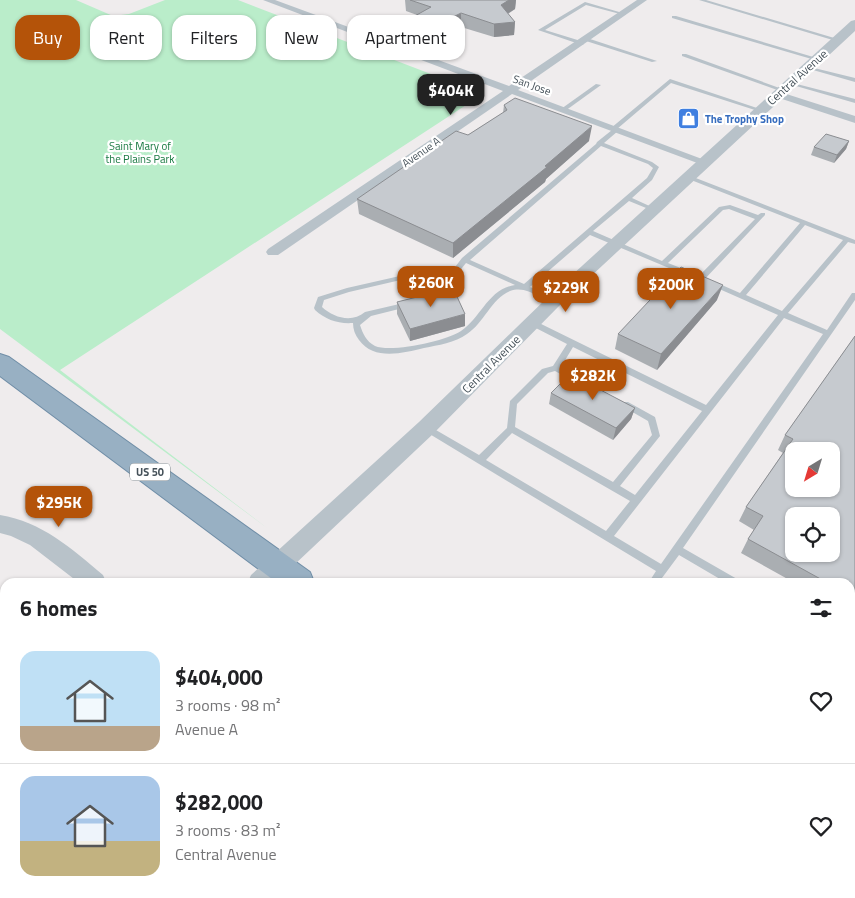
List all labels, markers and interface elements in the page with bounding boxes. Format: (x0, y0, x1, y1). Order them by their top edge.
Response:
chip: Buy (15, 15, 80, 60)
chip: Rent (90, 15, 162, 60)
chip: Filters (172, 15, 256, 60)
chip: New (266, 15, 337, 60)
chip: Apartment (347, 15, 465, 60)
street label: Central Avenue (762, 44, 832, 110)
street label: San Jose (511, 71, 554, 99)
pin: $404K (416, 74, 486, 116)
text: $404K (428, 78, 474, 102)
shop icon: The Trophy Shop (677, 107, 701, 131)
place label: The Trophy Shop (705, 111, 784, 127)
street label: Avenue A (399, 133, 444, 171)
park label: Saint Mary of the Plains Park (105, 138, 175, 167)
pin: $260K (396, 266, 466, 308)
pin: $200K (636, 268, 706, 310)
text: $260K (408, 270, 454, 294)
pin: $229K (531, 270, 601, 313)
text: $200K (648, 272, 694, 296)
text: $229K (543, 275, 589, 299)
street label: Central Avenue (457, 330, 525, 398)
pin: $282K (558, 358, 628, 401)
text: $282K (570, 363, 616, 387)
north arrow (785, 442, 840, 498)
map controls (785, 442, 840, 562)
road number: US 50 (130, 464, 170, 481)
pin: $295K (24, 486, 94, 528)
text: $295K (36, 490, 82, 514)
button: locate (785, 507, 840, 562)
text: 6 homes (20, 592, 97, 624)
icon: filters (807, 594, 835, 622)
text: $404,000 (175, 661, 263, 693)
icon: home (60, 671, 120, 731)
icon: heart (807, 687, 835, 715)
text: 3 rooms · 98 m² (175, 693, 280, 717)
text: Avenue A (175, 717, 238, 741)
text: $282,000 (175, 786, 263, 818)
icon: home (60, 796, 120, 856)
icon: heart (807, 812, 835, 840)
text: 3 rooms · 83 m² (175, 818, 280, 842)
text: Central Avenue (175, 842, 277, 866)

